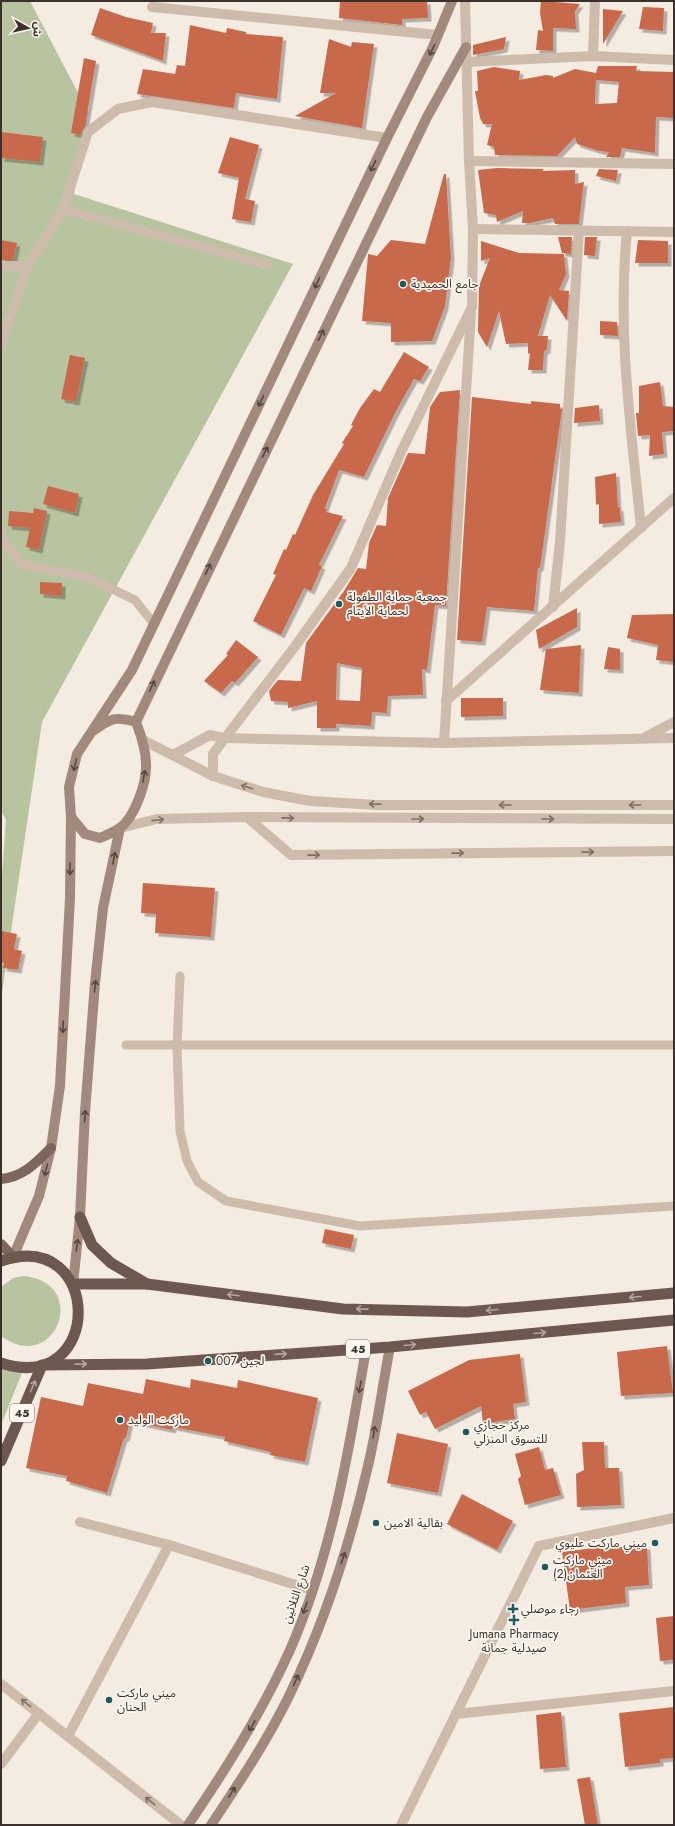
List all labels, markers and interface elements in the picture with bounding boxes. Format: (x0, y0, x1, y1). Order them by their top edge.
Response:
north arrow (8, 8, 48, 48)
text: ش (29, 21, 47, 38)
one-way arrow (428, 43, 435, 55)
one-way arrow (369, 160, 376, 172)
place label: جامع الحميدية (411, 275, 479, 293)
one-way arrow (313, 277, 320, 289)
marker: جامع الحميدية (398, 279, 408, 289)
one-way arrow (318, 329, 325, 341)
one-way arrow (257, 394, 264, 406)
one-way arrow (262, 446, 269, 458)
one-way arrow (205, 563, 213, 575)
place label: جمعية حماية الطفولة لحماية الأيتام (347, 588, 447, 620)
marker: جمعية حماية الطفولة لحماية الأيتام (334, 599, 344, 609)
one-way arrow (149, 680, 156, 692)
one-way arrow (70, 758, 78, 771)
one-way arrow (140, 770, 148, 783)
one-way arrow (240, 783, 253, 790)
one-way arrow (369, 801, 382, 808)
one-way arrow (499, 801, 512, 809)
one-way arrow (629, 801, 642, 809)
one-way arrow (281, 814, 294, 822)
one-way arrow (411, 815, 424, 823)
one-way arrow (541, 815, 554, 823)
one-way arrow (151, 816, 164, 823)
one-way arrow (581, 848, 594, 856)
one-way arrow (451, 850, 464, 857)
one-way arrow (110, 851, 118, 864)
one-way arrow (307, 851, 320, 859)
one-way arrow (66, 862, 74, 875)
one-way arrow (91, 980, 98, 993)
one-way arrow (59, 1020, 66, 1033)
one-way arrow (81, 1110, 88, 1123)
one-way arrow (41, 1163, 49, 1176)
one-way arrow (73, 1239, 80, 1252)
one-way arrow (227, 1291, 240, 1299)
one-way arrow (629, 1293, 642, 1300)
one-way arrow (356, 1306, 369, 1313)
one-way arrow (486, 1306, 499, 1313)
one-way arrow (533, 1329, 546, 1337)
road number: 45 (346, 1340, 370, 1358)
one-way arrow (404, 1342, 417, 1349)
one-way arrow (274, 1351, 287, 1358)
place label: لجين 007 (216, 1352, 264, 1370)
marker: لجين 007 (203, 1356, 213, 1366)
one-way arrow (74, 1360, 87, 1368)
one-way arrow (355, 1380, 363, 1393)
one-way arrow (30, 1381, 37, 1393)
road number: 45 (10, 1404, 34, 1422)
place label: ماركت الوليد (128, 1411, 189, 1429)
marker: ماركت الوليد (115, 1415, 125, 1425)
place label: مركز حجازي للتسوق المنزلي (474, 1416, 547, 1449)
one-way arrow (370, 1426, 378, 1439)
marker: مركز حجازي للتسوق المنزلي (461, 1427, 471, 1437)
place label: بقالية الامين (384, 1514, 443, 1532)
marker: بقالية الامين (371, 1518, 381, 1528)
place label: ميني ماركت عليوي (555, 1534, 647, 1553)
marker: ميني ماركت عليوي (650, 1538, 660, 1548)
place label: ميني ماركت العثمان(2) (553, 1551, 612, 1583)
one-way arrow (340, 1552, 347, 1565)
street label: شارع الثلاثين (277, 1562, 315, 1626)
marker: ميني ماركت العثمان(2) (540, 1562, 550, 1572)
place label: رجاء موصلي (521, 1600, 579, 1619)
one-way arrow (301, 1601, 308, 1614)
marker: رجاء موصلي (508, 1604, 518, 1614)
marker: Jumana Pharmacy صيدلية جمانة (509, 1615, 519, 1625)
place label: Jumana Pharmacy صيدلية جمانة (468, 1625, 559, 1657)
one-way arrow (293, 1674, 300, 1686)
place label: ميني ماركت الحنان (117, 1684, 176, 1716)
marker: ميني ماركت الحنان (104, 1695, 114, 1705)
one-way arrow (21, 1699, 32, 1708)
one-way arrow (247, 1720, 255, 1732)
one-way arrow (228, 1787, 236, 1798)
one-way arrow (145, 1797, 156, 1805)

